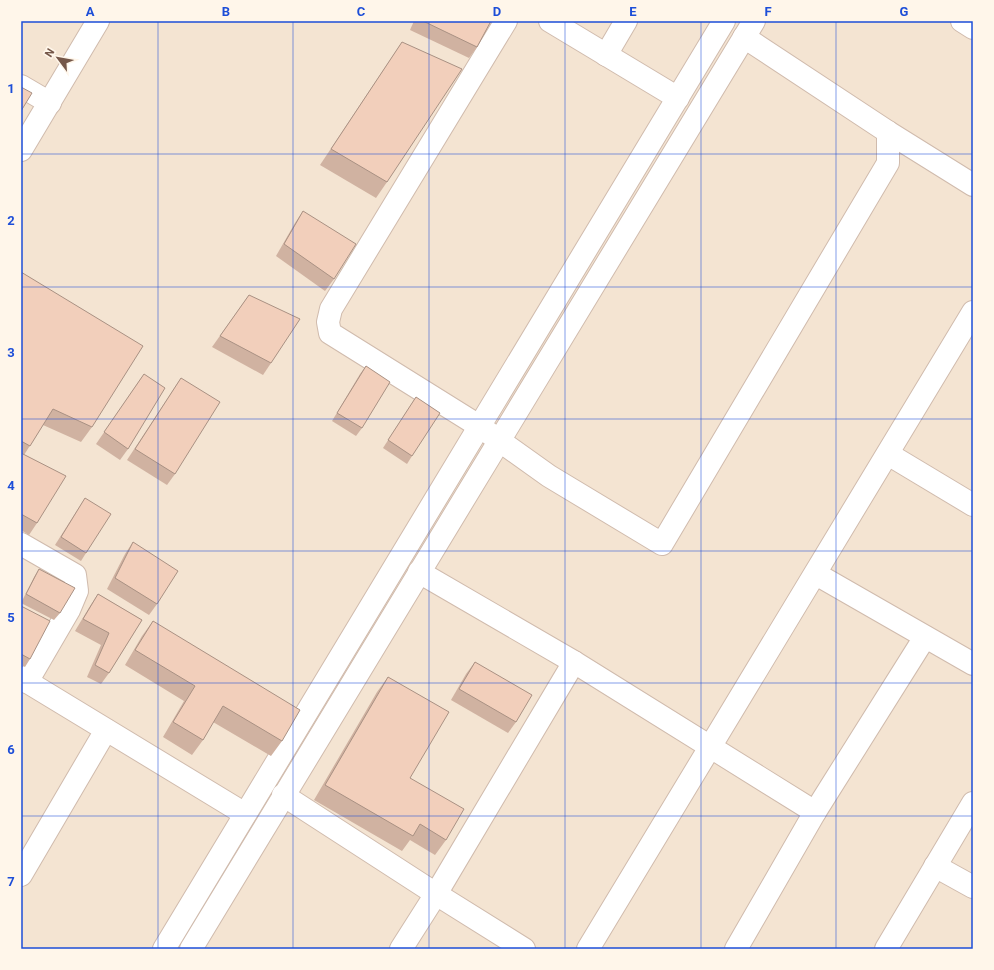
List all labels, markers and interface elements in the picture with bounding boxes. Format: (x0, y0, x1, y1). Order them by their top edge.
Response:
text: A (86, 4, 95, 19)
text: B (222, 4, 230, 19)
text: C (357, 4, 366, 19)
text: D (493, 4, 501, 19)
text: E (629, 4, 637, 19)
text: F (764, 4, 772, 19)
text: G (900, 4, 909, 19)
north arrow (38, 38, 78, 78)
text: N (42, 46, 58, 60)
text: 1 (7, 81, 15, 96)
text: 2 (7, 213, 15, 228)
text: 3 (7, 345, 15, 360)
text: 4 (7, 478, 15, 493)
text: 5 (7, 610, 15, 625)
text: 6 (7, 742, 15, 757)
text: 7 (7, 874, 15, 889)

